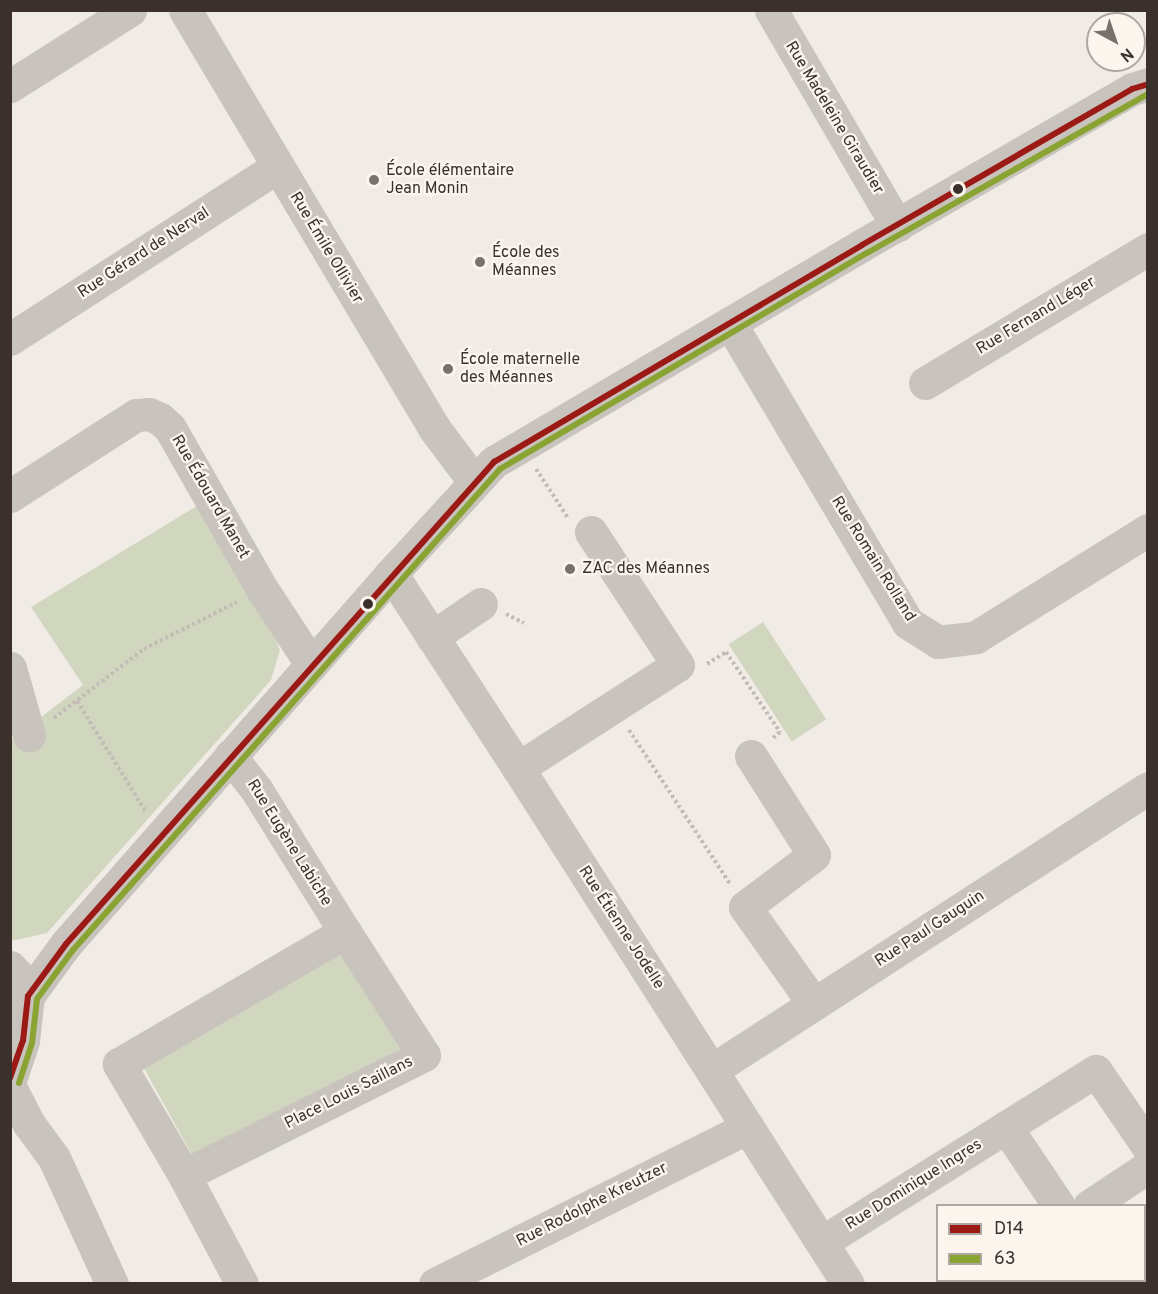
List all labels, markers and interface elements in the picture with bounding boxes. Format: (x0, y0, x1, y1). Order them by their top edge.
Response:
north arrow (1086, 12, 1146, 72)
street label: Rue Madeleine Giraudier (781, 38, 887, 198)
text: N (1115, 43, 1137, 66)
place label: École élémentaire Jean Monin (386, 161, 514, 199)
marker: École élémentaire Jean Monin (367, 173, 381, 187)
unlabelled marker (952, 183, 964, 195)
street label: Rue Émile Ollivier (285, 189, 367, 307)
street label: Rue Gérard de Nerval (75, 203, 213, 303)
place label: École des Méannes (492, 243, 560, 281)
marker: École des Méannes (473, 255, 487, 269)
street label: Rue Fernand Léger (973, 273, 1099, 359)
place label: École maternelle des Méannes (460, 350, 580, 388)
marker: École maternelle des Méannes (441, 362, 455, 376)
street label: Rue Édouard Manet (167, 432, 253, 562)
street label: Rue Romain Rolland (827, 493, 919, 625)
place label: ZAC des Méannes (582, 559, 710, 579)
marker: ZAC des Méannes (563, 562, 577, 576)
unlabelled marker (362, 598, 374, 610)
street label: Rue Eugène Labiche (242, 776, 336, 910)
street label: Rue Étienne Jodelle (574, 863, 668, 993)
street label: Rue Paul Gauguin (872, 887, 988, 971)
street label: Place Louis Saillans (282, 1052, 416, 1134)
street label: Rue Dominique Ingres (842, 1135, 986, 1235)
street label: Rue Rodolphe Kreutzer (513, 1159, 671, 1251)
legend (936, 1204, 1146, 1282)
text: D14 (994, 1218, 1024, 1241)
text: 63 (994, 1248, 1016, 1271)

